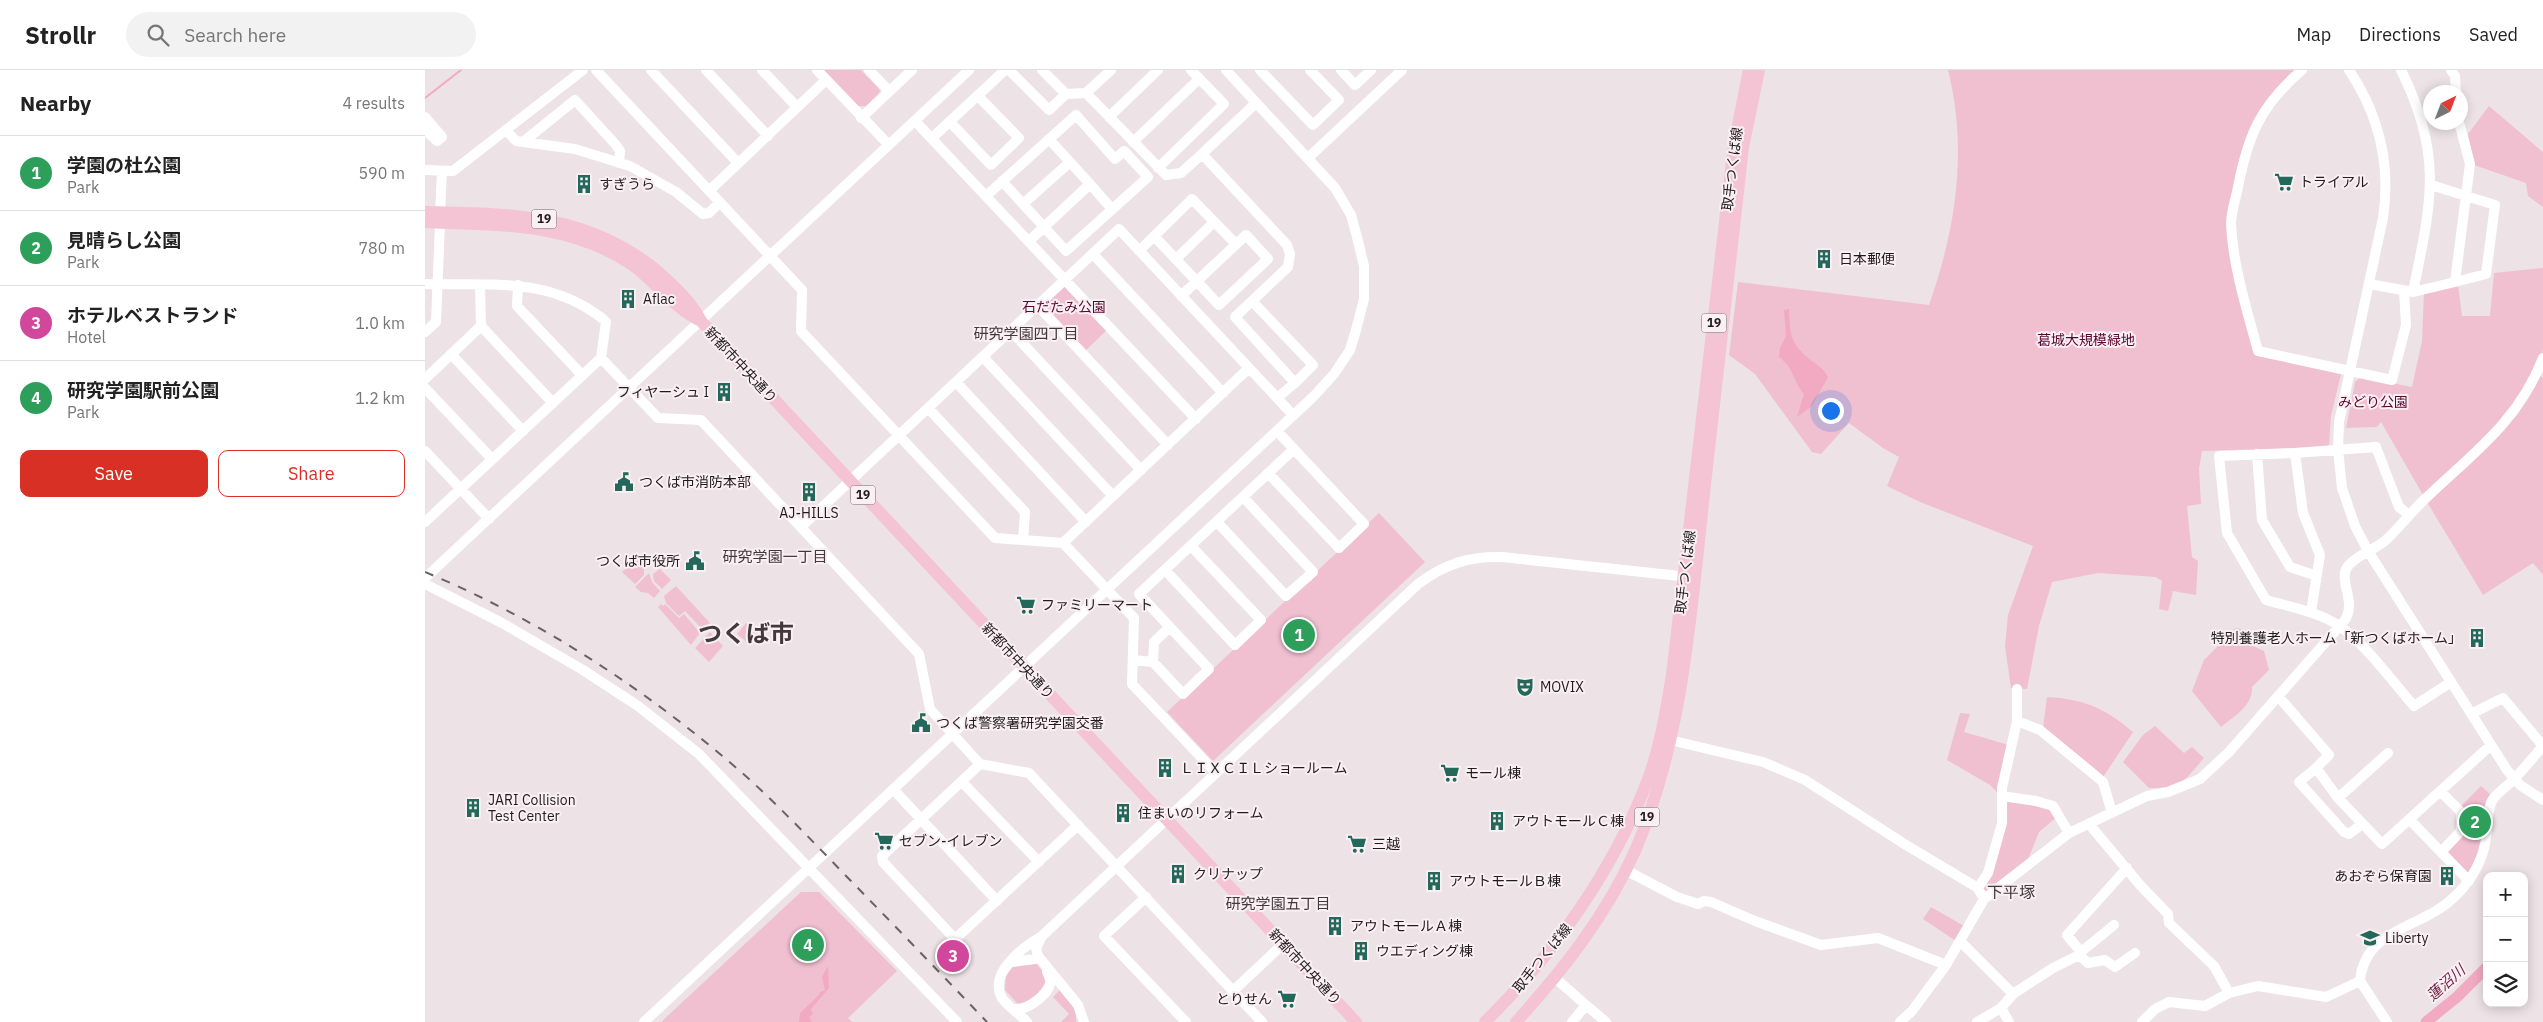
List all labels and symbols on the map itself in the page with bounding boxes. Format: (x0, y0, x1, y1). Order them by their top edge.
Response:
north arrow (2423, 85, 2468, 130)
street label: 取手つくば線 (1718, 126, 1746, 212)
supermarket icon: トライアル (2273, 171, 2295, 193)
building icon: すぎうら (573, 173, 595, 195)
place label: トライアル (2299, 173, 2369, 191)
place label: すぎうら (599, 175, 655, 193)
road number: 19 (531, 210, 557, 228)
building icon: 日本郵便 (1813, 248, 1835, 270)
place label: 日本郵便 (1839, 250, 1895, 268)
building icon: Aflac (617, 288, 639, 310)
place label: Aflac (643, 290, 675, 308)
park label: 石だたみ公園 (1022, 298, 1106, 316)
road number: 19 (1701, 314, 1727, 332)
street label: 新都市中央通り (701, 323, 781, 407)
district label: 研究学園四丁目 (973, 324, 1079, 343)
park label: 葛城大規模緑地 (2037, 331, 2135, 349)
building icon: フィヤーシュ I (713, 381, 735, 403)
place label: フィヤーシュ I (617, 383, 709, 401)
park label: みどり公園 (2338, 393, 2408, 411)
your location (1818, 398, 1844, 424)
public building icon: つくば市消防本部 (613, 471, 635, 493)
place label: つくば市消防本部 (639, 473, 751, 491)
building icon: AJ-HILLS (798, 481, 820, 503)
road number: 19 (851, 486, 875, 504)
place label: AJ-HILLS (779, 504, 839, 522)
street label: 取手つくば線 (1671, 529, 1699, 615)
district label: 研究学園一丁目 (722, 547, 828, 566)
public building icon: つくば市役所 (684, 550, 706, 572)
place label: つくば市役所 (596, 552, 680, 570)
supermarket icon: ファミリーマート (1015, 594, 1037, 616)
place label: ファミリーマート (1041, 596, 1153, 614)
pin: 1 (1283, 616, 1315, 654)
district label: つくば市 (698, 617, 794, 649)
street label: 新都市中央通り (978, 619, 1058, 703)
building icon: 特別養護老人ホーム「新つくばホーム」 (2466, 627, 2488, 649)
place label: 特別養護老人ホーム「新つくばホーム」 (2211, 629, 2462, 647)
theatre icon: MOVIX (1514, 676, 1536, 698)
place label: MOVIX (1540, 678, 1584, 696)
public building icon: つくば警察署研究学園交番 (910, 712, 932, 734)
place label: つくば警察署研究学園交番 (936, 714, 1104, 732)
building icon: ＬＩＸＣＩＬショールーム (1154, 757, 1176, 779)
place label: ＬＩＸＣＩＬショールーム (1180, 759, 1348, 777)
supermarket icon: モール棟 (1439, 762, 1461, 784)
place label: モール棟 (1465, 764, 1521, 782)
place label: JARI Collision Test Center (488, 791, 576, 825)
building icon: JARI Collision Test Center (462, 797, 484, 819)
building icon: 住まいのリフォーム (1112, 802, 1134, 824)
pin: 2 (2459, 803, 2491, 841)
place label: 住まいのリフォーム (1138, 804, 1264, 822)
road number: 19 (1635, 808, 1659, 826)
building icon: アウトモールＣ棟 (1486, 810, 1508, 832)
place label: アウトモールＣ棟 (1512, 812, 1624, 830)
supermarket icon: セブン-イレブン (873, 830, 895, 852)
place label: セブン-イレブン (899, 832, 1003, 850)
supermarket icon: 三越 (1346, 833, 1368, 855)
place label: 三越 (1372, 835, 1400, 853)
building icon: クリナップ (1167, 863, 1189, 885)
place label: クリナップ (1193, 865, 1263, 883)
building icon: あおぞら保育園 (2436, 865, 2458, 887)
place label: あおぞら保育園 (2334, 867, 2432, 885)
building icon: アウトモールＢ棟 (1423, 870, 1445, 892)
place label: アウトモールＢ棟 (1449, 872, 1561, 890)
district label: 下平塚 (1987, 882, 2035, 902)
district label: 研究学園五丁目 (1225, 894, 1331, 913)
building icon: アウトモールＡ棟 (1324, 915, 1346, 937)
place label: アウトモールＡ棟 (1350, 917, 1462, 935)
street label: 取手つくば線 (1509, 920, 1575, 996)
street label: 新都市中央通り (1265, 925, 1345, 1009)
pin: 4 (792, 926, 824, 964)
school or university icon: Liberty (2359, 927, 2381, 949)
place label: Liberty (2385, 929, 2428, 947)
pin: 3 (937, 937, 969, 975)
building icon: ウエディング棟 (1350, 940, 1372, 962)
place label: ウエディング棟 (1376, 942, 1473, 960)
water label: 蓮沼川 (2423, 959, 2470, 1005)
supermarket icon: とりせん (1276, 988, 1298, 1010)
place label: とりせん (1216, 990, 1272, 1008)

